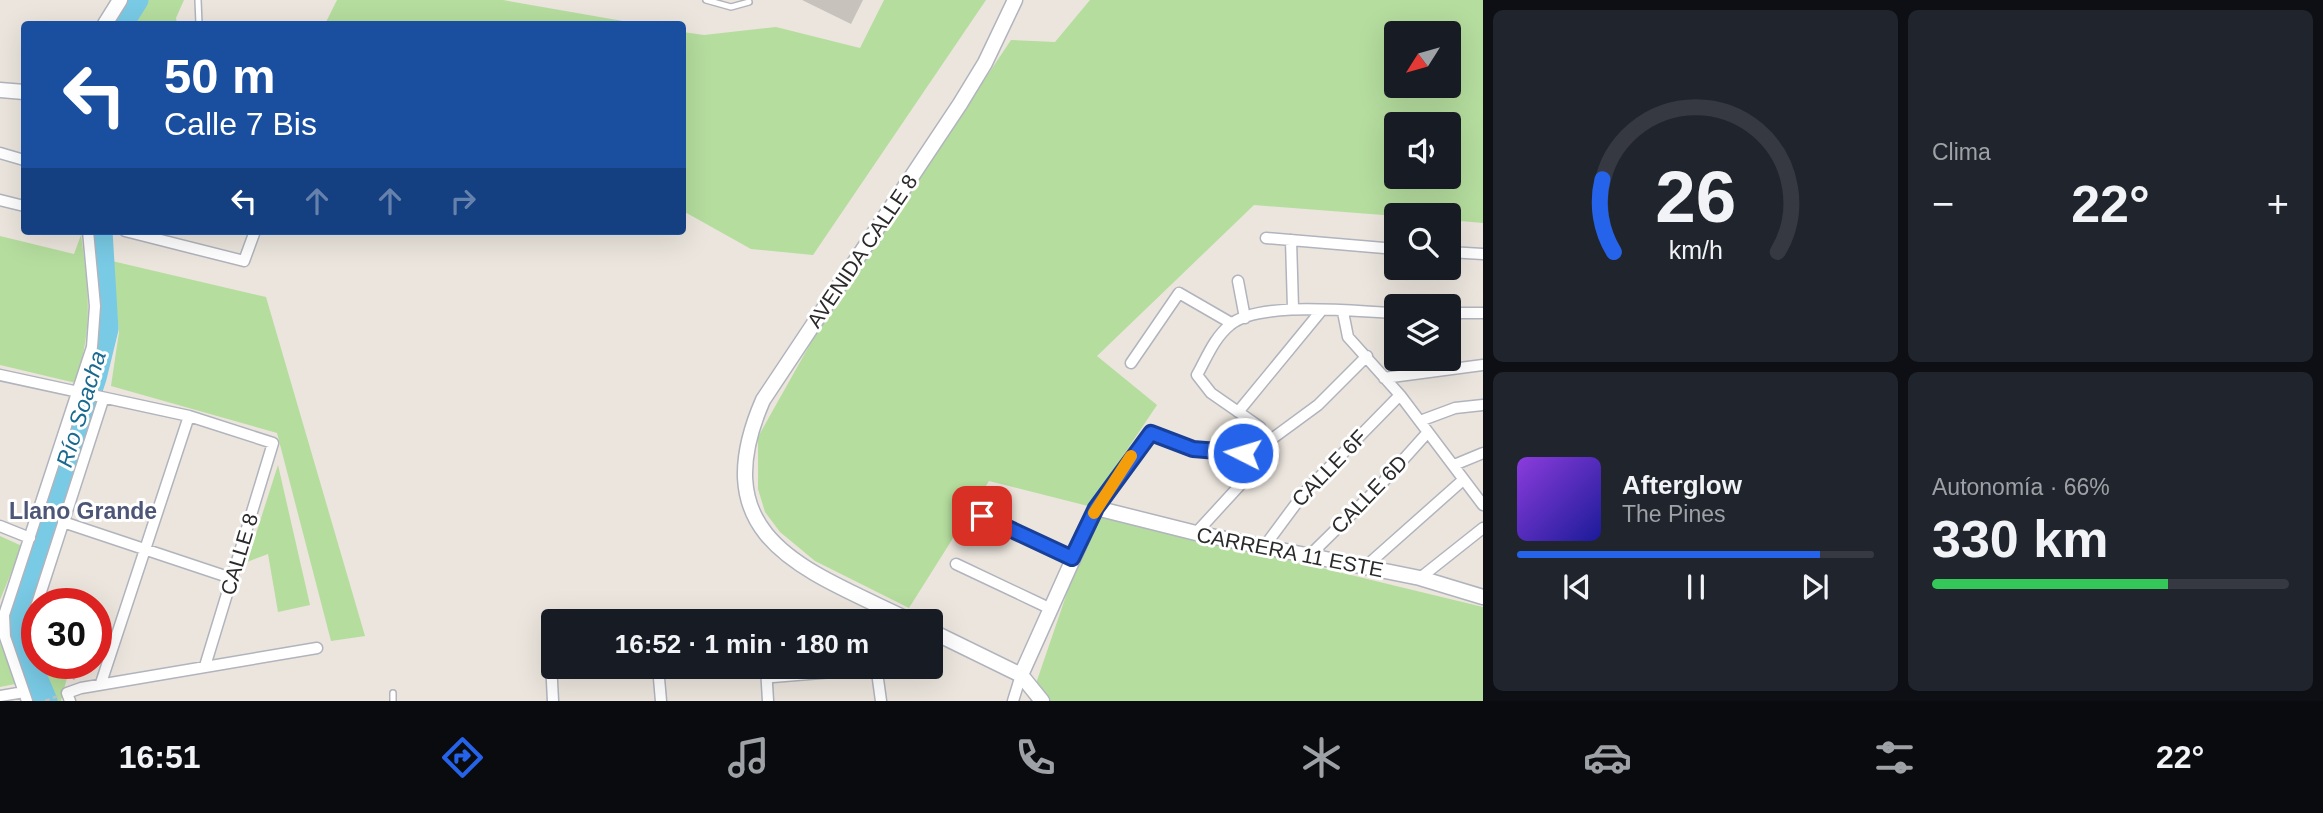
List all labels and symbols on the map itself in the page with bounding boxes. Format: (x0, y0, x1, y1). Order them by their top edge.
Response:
north arrow (1384, 21, 1461, 98)
street label: AVENIDA CALLE 8 (802, 170, 922, 332)
water label: Río Soacha (51, 348, 111, 470)
position arrow (1206, 416, 1280, 490)
street label: CALLE 6F (1287, 425, 1371, 511)
street label: CALLE 6D (1326, 450, 1412, 538)
pin (952, 486, 1012, 546)
district label: Llano Grande (9, 498, 157, 524)
street label: CALLE 8 (216, 510, 262, 598)
street label: CARRERA 11 ESTE (1195, 523, 1385, 581)
speed limit sign: 30 (21, 588, 112, 679)

